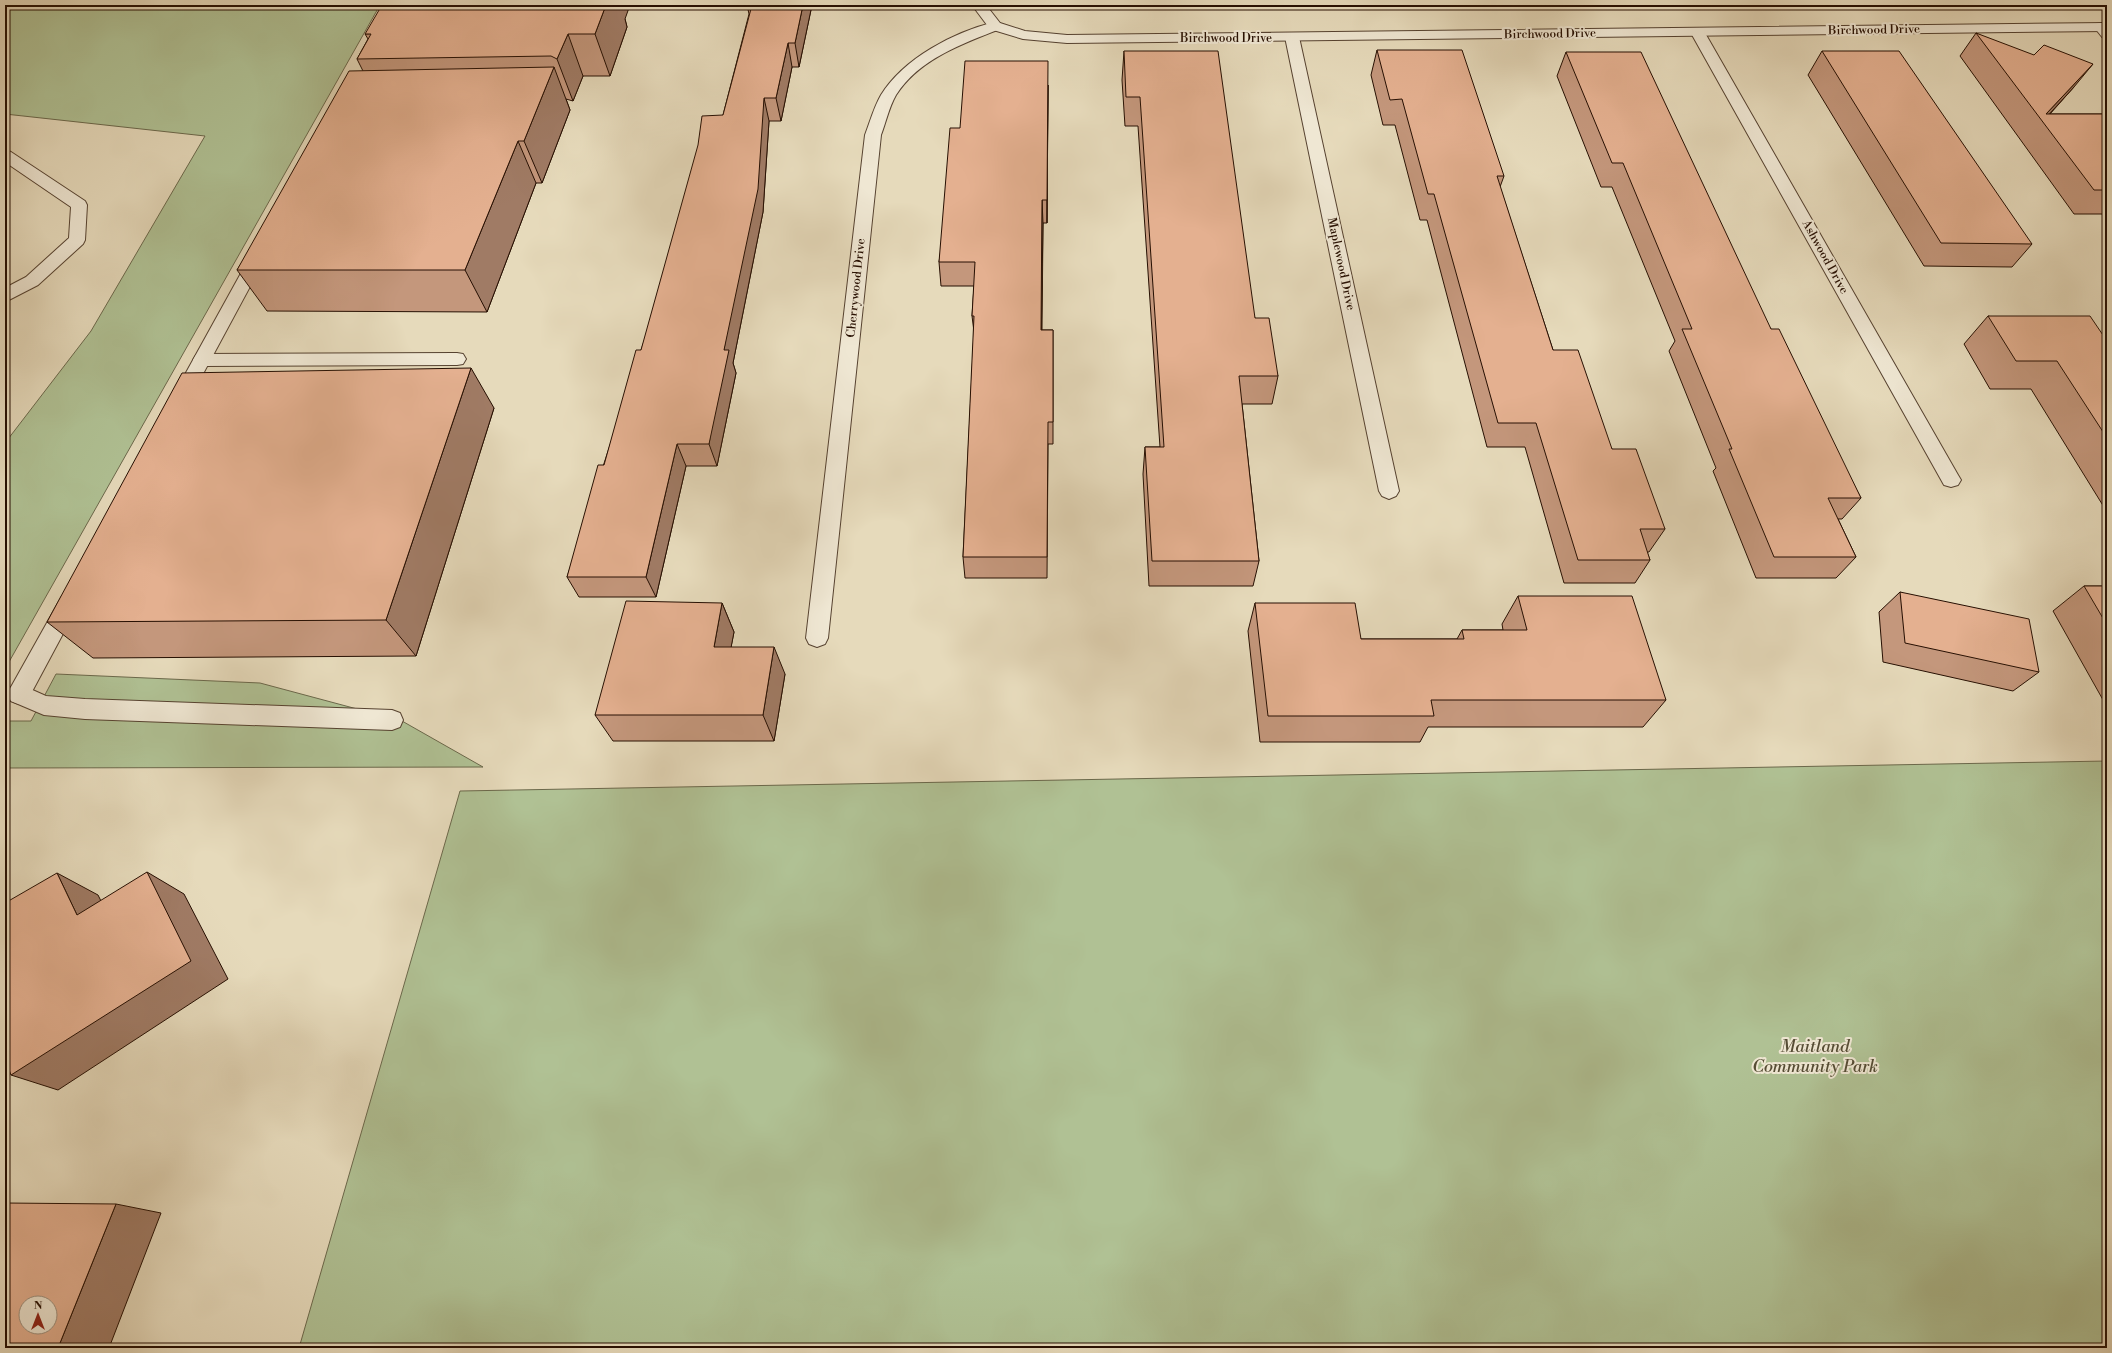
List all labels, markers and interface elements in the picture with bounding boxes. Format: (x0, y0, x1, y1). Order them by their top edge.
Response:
street label: Birchwood Drive (1827, 22, 1920, 38)
street label: Birchwood Drive (1503, 26, 1596, 42)
street label: Birchwood Drive (1179, 31, 1272, 46)
street label: Maplewood Drive (1324, 216, 1358, 312)
street label: Ashwood Drive (1798, 217, 1851, 297)
street label: Cherrywood Drive (843, 238, 869, 338)
park label: Maitland Community Park (1752, 1036, 1878, 1078)
north arrow (18, 1295, 58, 1335)
text: N (34, 1299, 43, 1313)

